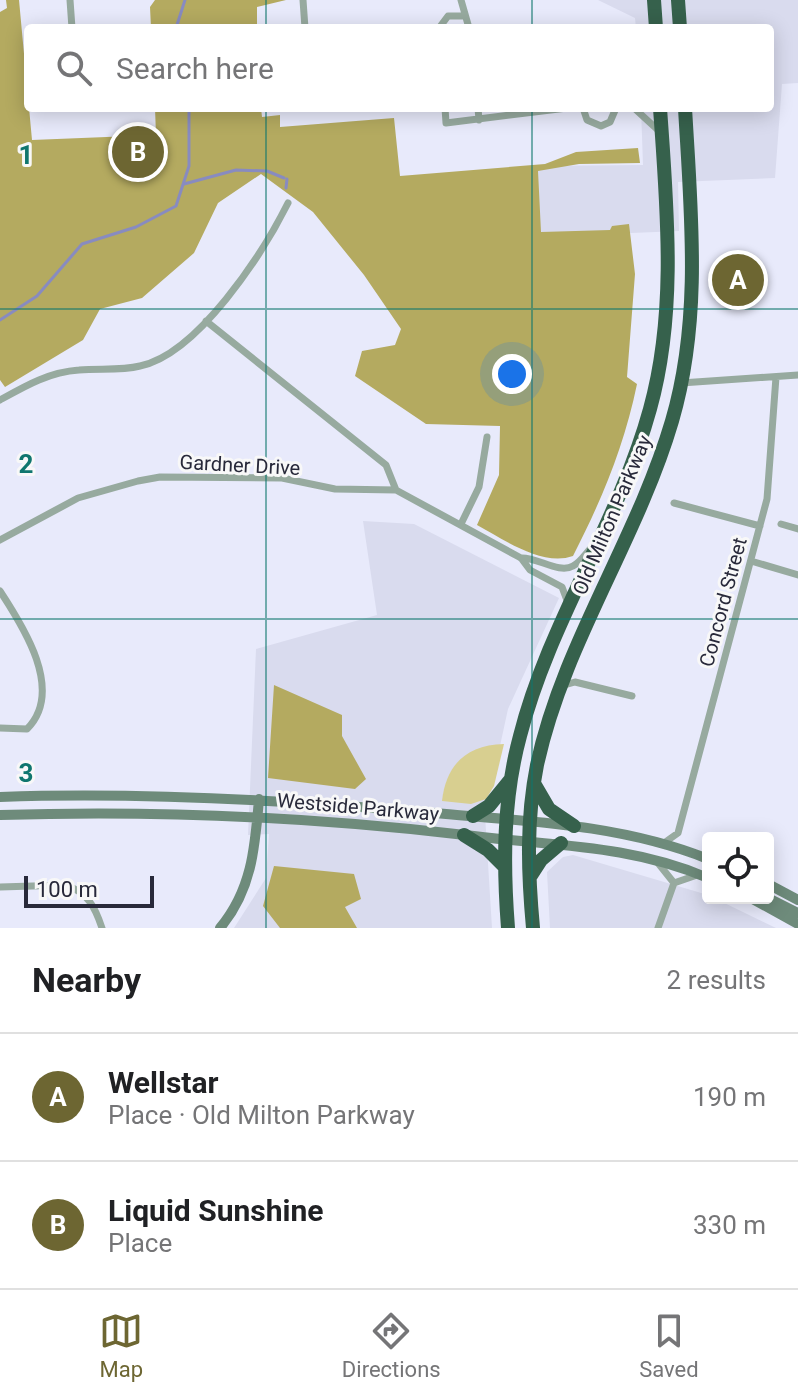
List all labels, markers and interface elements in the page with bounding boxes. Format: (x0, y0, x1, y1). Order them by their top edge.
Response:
search box (24, 24, 774, 112)
icon: search (52, 46, 96, 90)
text: Search here (116, 51, 274, 86)
pin: B (112, 122, 164, 182)
text: 1 (19, 140, 33, 170)
pin: A (712, 250, 764, 310)
your location (492, 354, 532, 394)
street label: Old Milton Parkway (567, 431, 657, 599)
text: 2 (19, 449, 33, 479)
street label: Gardner Drive (179, 450, 301, 480)
street label: Concord Street (694, 535, 752, 669)
text: 3 (19, 758, 33, 788)
street label: Westside Parkway (276, 788, 441, 826)
map controls (702, 832, 774, 904)
button: locate (702, 832, 774, 904)
scale bar (24, 872, 154, 908)
text: 100 m (36, 877, 98, 902)
text: Nearby (32, 960, 141, 1000)
text: 2 results (667, 965, 766, 995)
text: Wellstar (108, 1065, 218, 1100)
text: A (49, 1082, 67, 1112)
text: 190 m (693, 1082, 766, 1112)
text: Place · Old Milton Parkway (108, 1100, 415, 1130)
text: Liquid Sunshine (108, 1193, 323, 1228)
text: B (50, 1210, 66, 1240)
text: 330 m (693, 1210, 766, 1240)
text: Place (108, 1228, 172, 1258)
tab: Map (99, 1309, 143, 1382)
tab: Directions (342, 1309, 441, 1382)
tab: Saved (639, 1309, 699, 1382)

